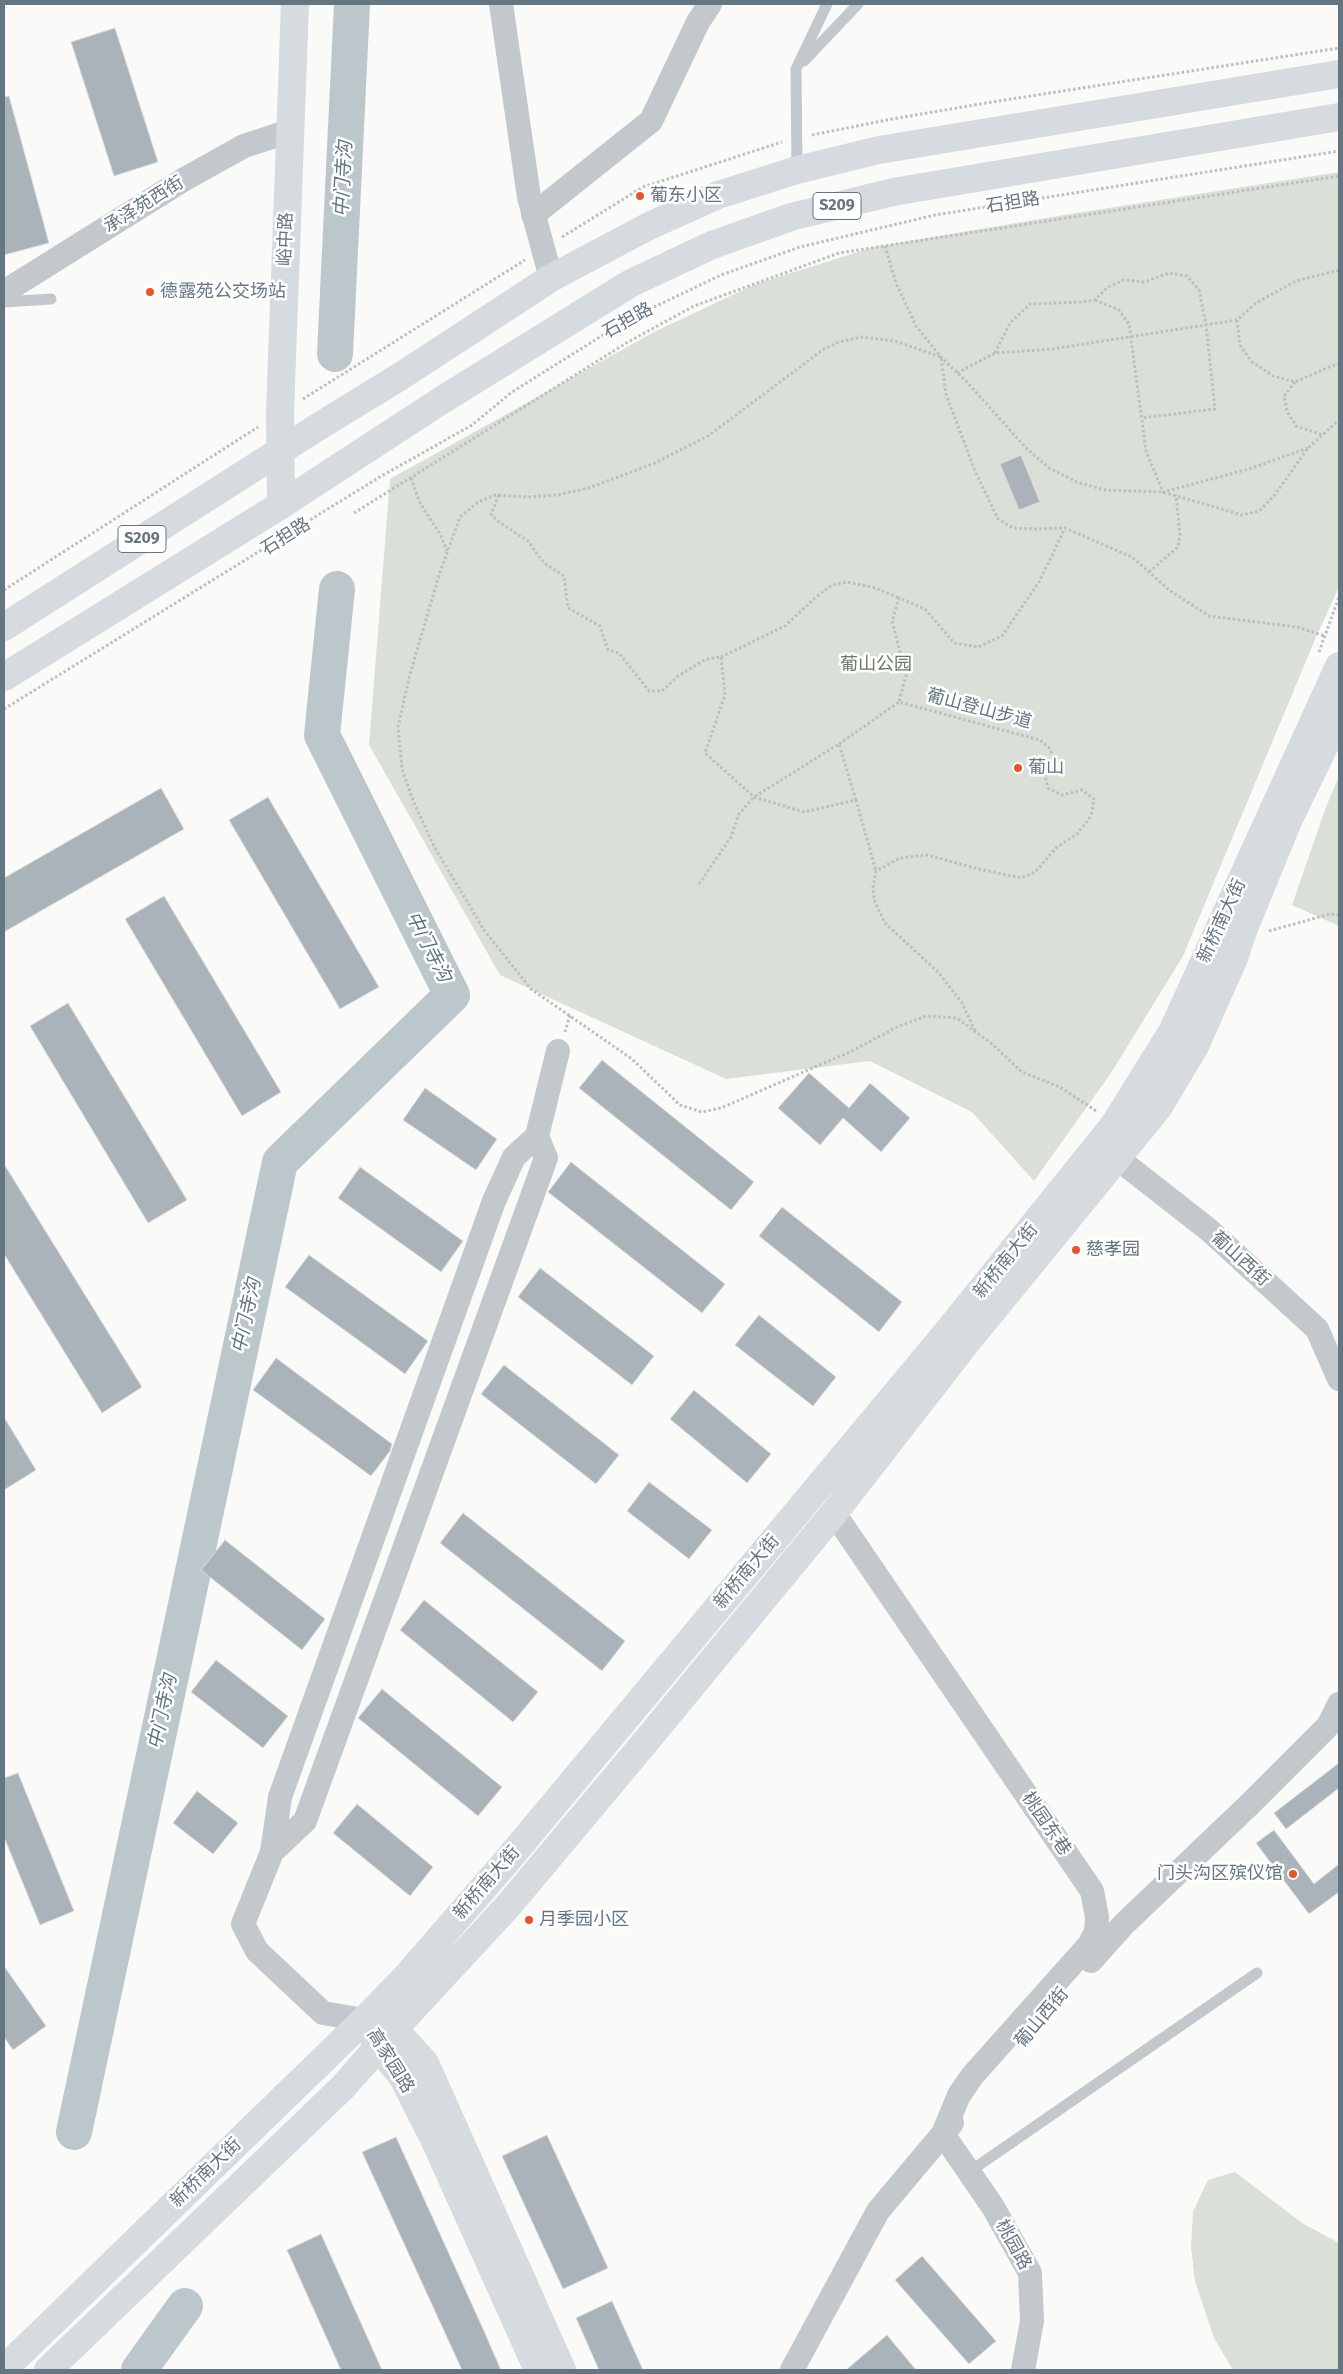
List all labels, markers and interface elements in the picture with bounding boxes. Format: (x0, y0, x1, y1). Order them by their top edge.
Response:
water label: 中门寺沟 (331, 140, 357, 218)
street label: 承泽苑西街 (100, 172, 188, 238)
place label: 葡东小区 (650, 185, 722, 207)
street label: 石担路 (985, 188, 1041, 218)
marker: 葡东小区 (634, 190, 646, 202)
road number: S209 (813, 192, 861, 220)
street label: 峪中路 (274, 212, 298, 266)
place label: 德露苑公交场站 (160, 281, 286, 303)
marker: 德露苑公交场站 (144, 286, 156, 298)
street label: 石担路 (599, 298, 657, 344)
street label: 石担路 (257, 514, 315, 560)
road number: S209 (118, 526, 166, 552)
park label: 葡山公园 (840, 654, 912, 676)
street label: 葡山登山步道 (924, 685, 1034, 733)
place label: 葡山 (1028, 757, 1064, 779)
marker: 葡山 (1012, 762, 1024, 774)
street label: 新桥南大街 (1193, 876, 1251, 966)
water label: 中门寺沟 (401, 908, 455, 986)
street label: 新桥南大街 (969, 1219, 1043, 1303)
street label: 葡山西街 (1206, 1227, 1274, 1291)
place label: 慈孝园 (1086, 1239, 1140, 1261)
marker: 慈孝园 (1070, 1244, 1082, 1256)
water label: 中门寺沟 (228, 1276, 266, 1356)
street label: 新桥南大街 (710, 1531, 784, 1613)
water label: 中门寺沟 (144, 1672, 182, 1752)
street label: 桃园东巷 (1017, 1788, 1075, 1860)
street label: 新桥南大街 (449, 1842, 525, 1924)
place label: 门头沟区殡仪馆 (1157, 1863, 1283, 1885)
marker: 门头沟区殡仪馆 (1287, 1868, 1299, 1880)
place label: 月季园小区 (539, 1909, 629, 1931)
marker: 月季园小区 (523, 1914, 535, 1926)
street label: 葡山西街 (1011, 1983, 1073, 2053)
street label: 高家园路 (362, 2025, 418, 2097)
street label: 新桥南大街 (166, 2134, 246, 2212)
street label: 桃园路 (990, 2216, 1036, 2274)

